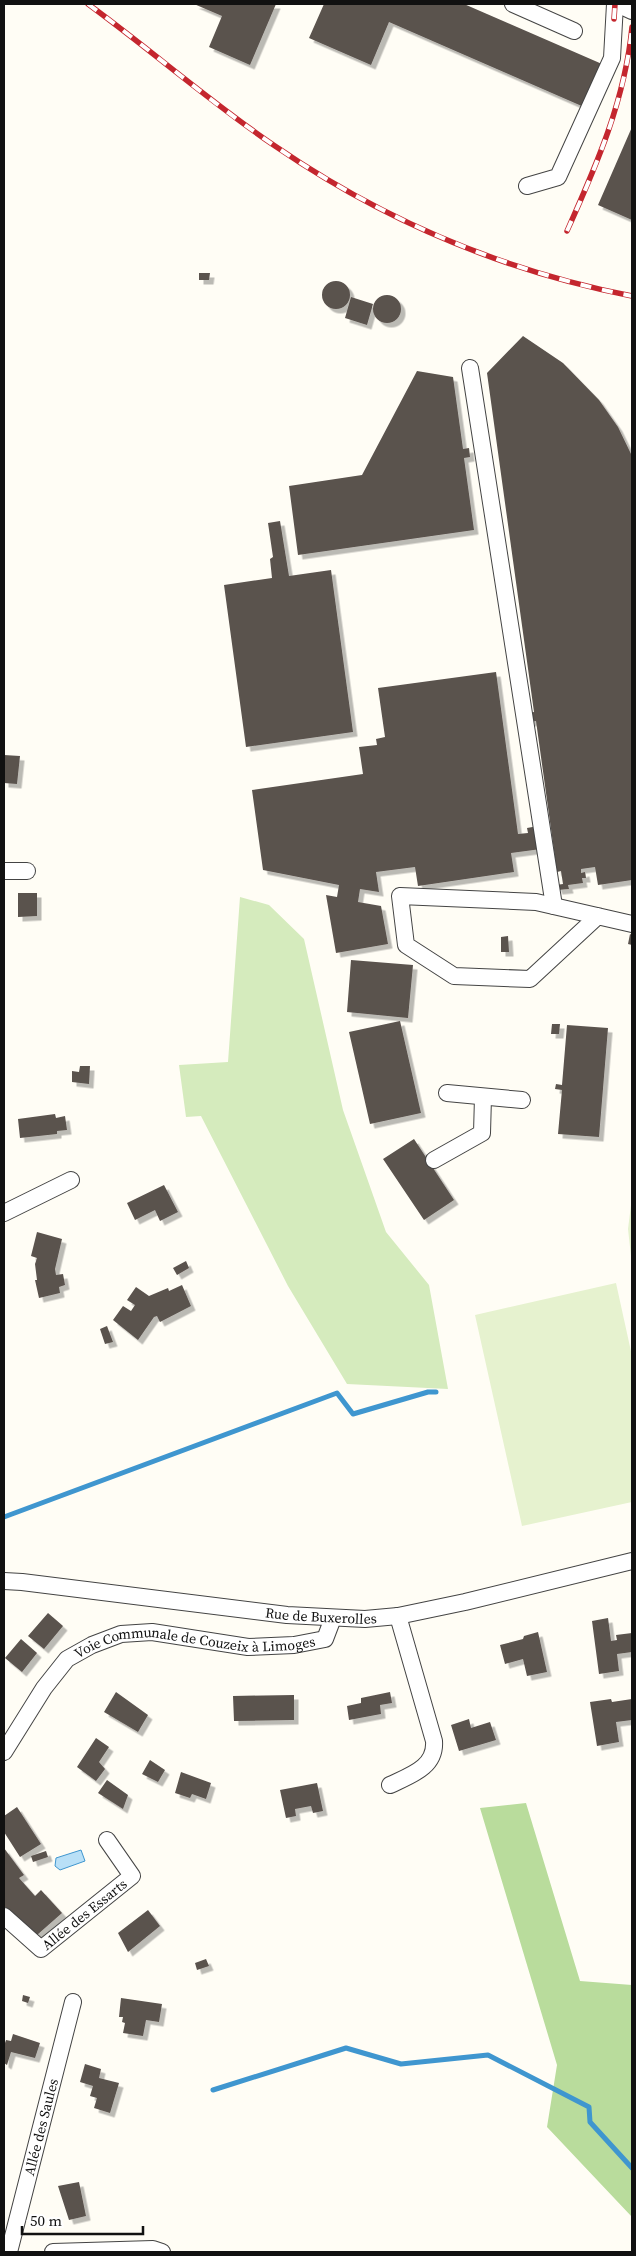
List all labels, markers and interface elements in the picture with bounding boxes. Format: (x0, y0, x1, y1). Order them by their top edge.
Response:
street label: Rue de Buxerolles (264, 1602, 378, 1629)
street label: Voie Communale de Couzeix à Limoges (71, 1622, 317, 1663)
street label: Allée des Essarts (37, 1874, 131, 1955)
street label: Allée des Saules (19, 2076, 63, 2178)
scale bar (22, 2204, 144, 2236)
text: 50 m (30, 2210, 62, 2231)

